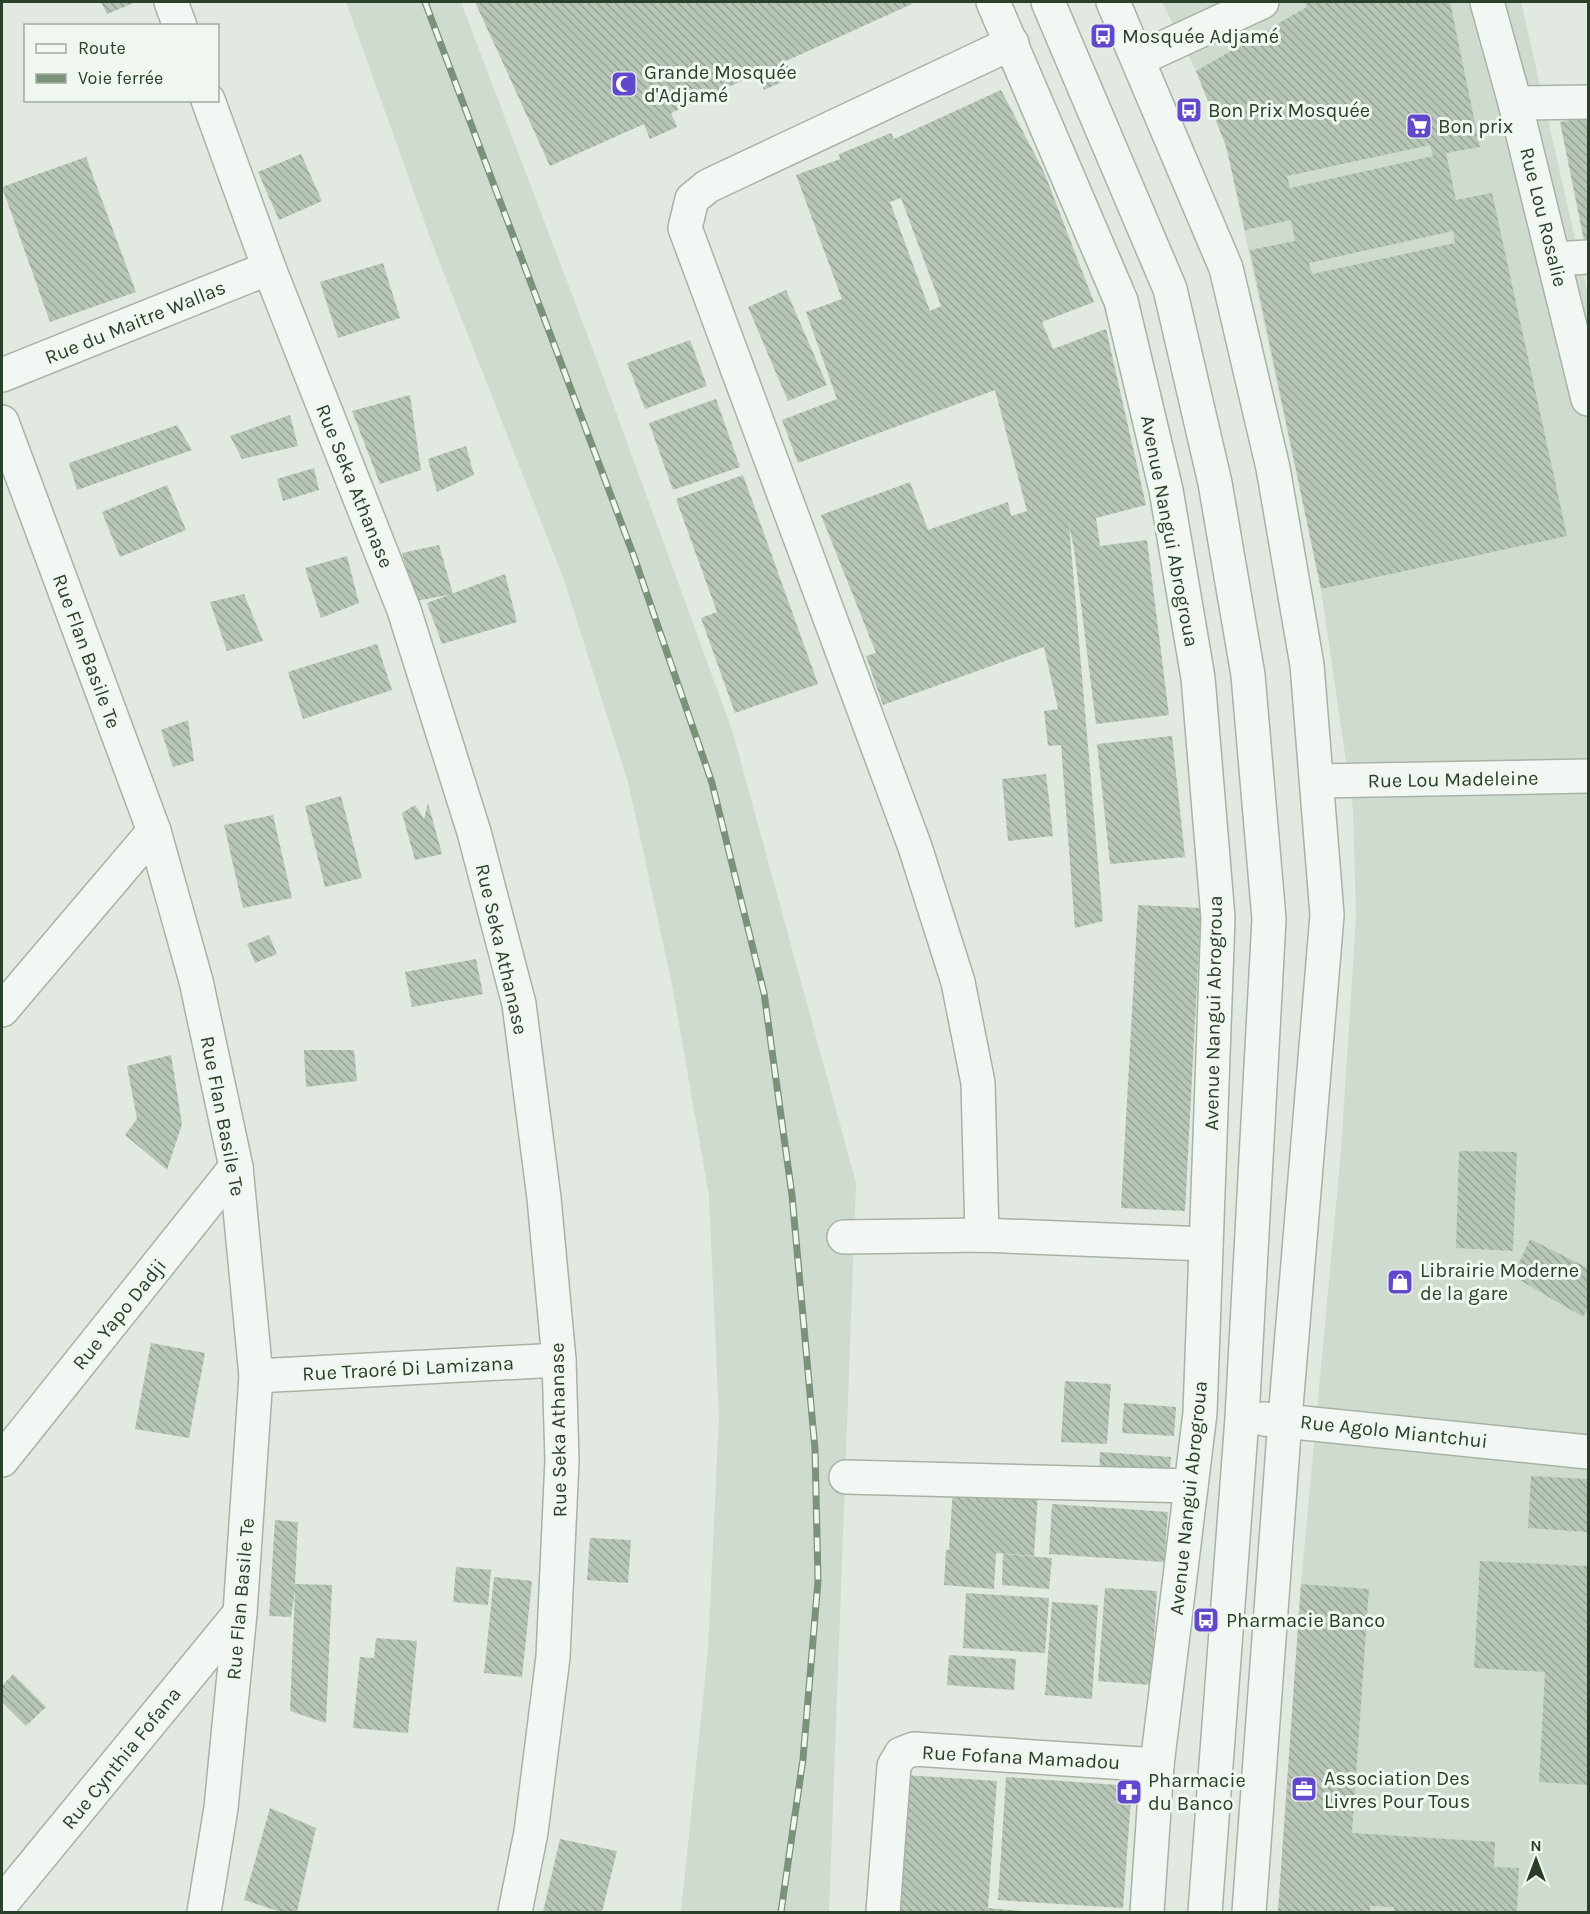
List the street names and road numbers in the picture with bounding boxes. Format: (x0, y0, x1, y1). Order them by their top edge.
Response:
street label: Rue Lou Rosalie (1515, 145, 1572, 289)
street label: Rue du Maitre Wallas (42, 276, 229, 369)
street label: Rue Seka Athanase (311, 401, 398, 572)
street label: Avenue Nangui Abrogroua (1136, 413, 1203, 649)
street label: Rue Flan Basile Te (48, 571, 125, 732)
street label: Rue Lou Madeleine (1367, 767, 1539, 792)
street label: Rue Seka Athanase (471, 861, 532, 1037)
street label: Avenue Nangui Abrogroua (1200, 895, 1227, 1131)
street label: Rue Flan Basile Te (196, 1034, 249, 1198)
street label: Rue Yapo Dadji (68, 1254, 171, 1374)
street label: Rue Seka Athanase (545, 1342, 572, 1518)
street label: Rue Traoré Di Lamizana (302, 1351, 514, 1386)
street label: Avenue Nangui Abrogroua (1165, 1380, 1212, 1616)
street label: Rue Agolo Miantchui (1299, 1410, 1489, 1453)
street label: Rue Flan Basile Te (222, 1517, 259, 1681)
street label: Rue Cynthia Fofana (57, 1683, 186, 1834)
street label: Rue Fofana Mamadou (921, 1741, 1121, 1774)

